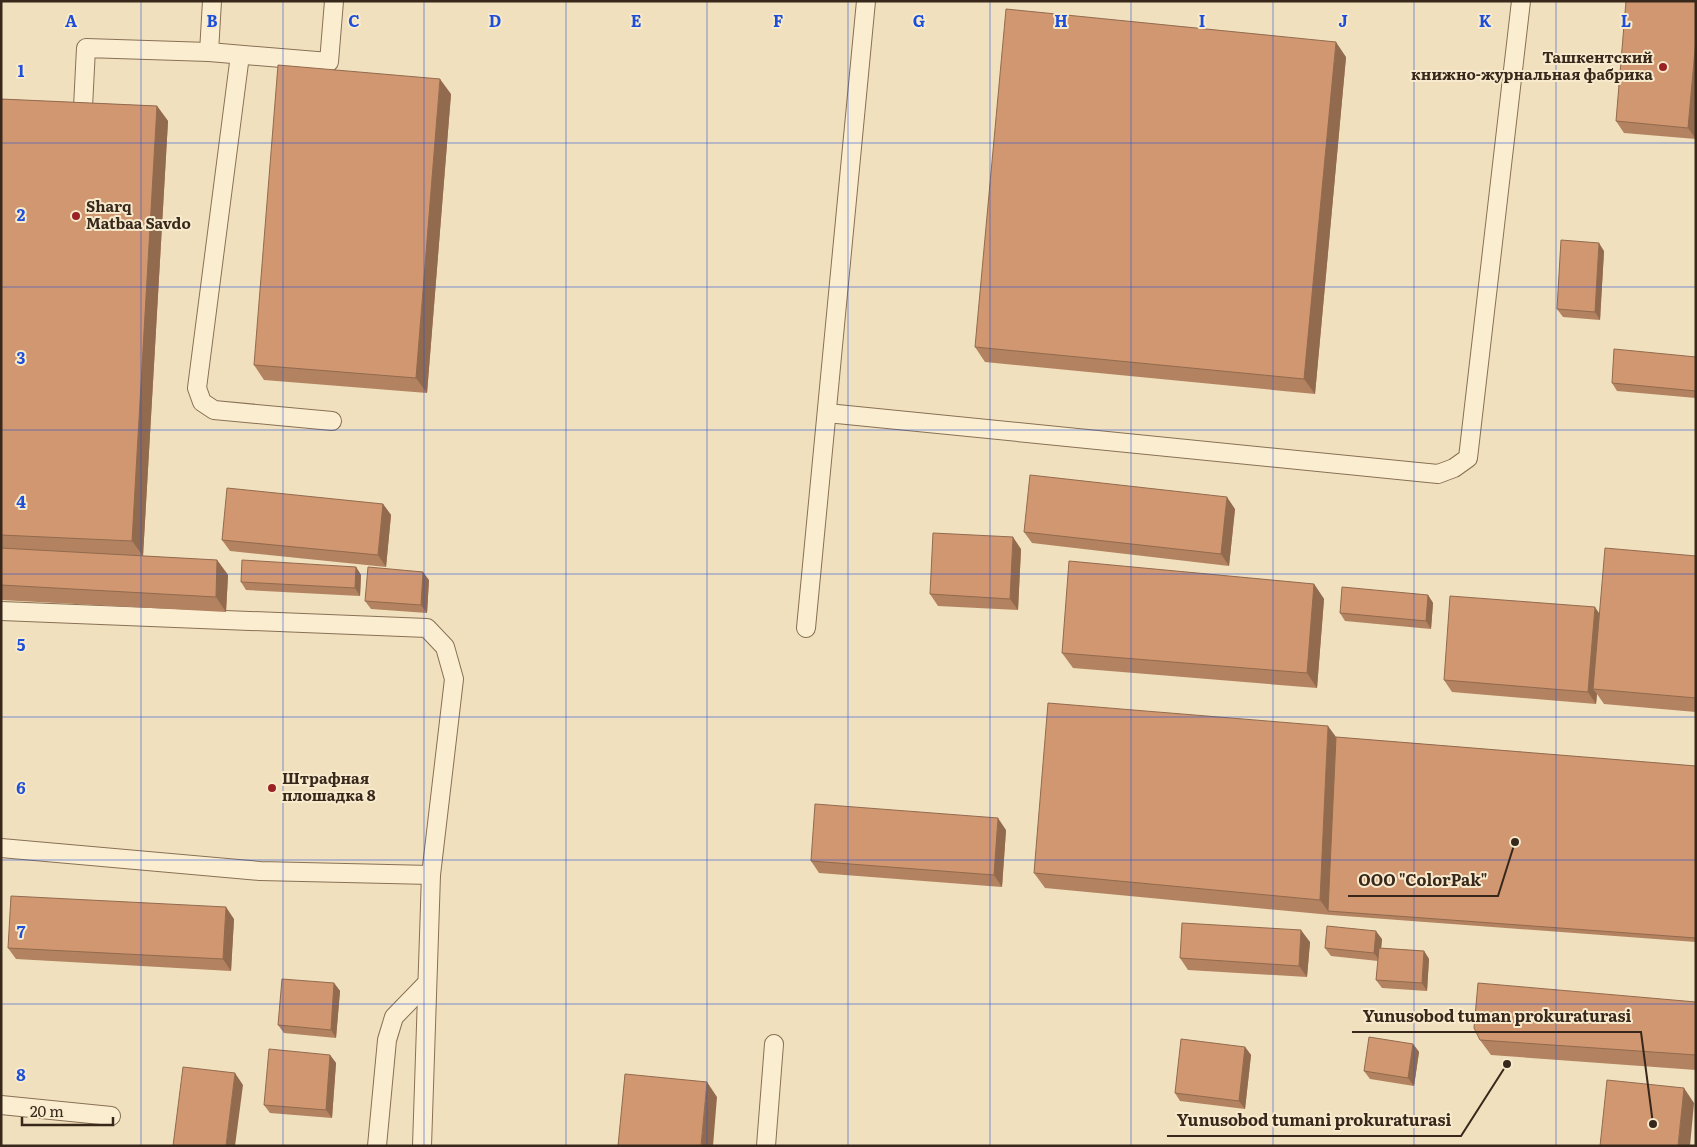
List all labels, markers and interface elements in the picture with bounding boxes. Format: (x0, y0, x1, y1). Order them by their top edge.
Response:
text: A (65, 8, 77, 32)
text: B (206, 8, 218, 32)
text: C (348, 8, 360, 32)
text: D (489, 8, 501, 32)
text: E (631, 8, 642, 32)
text: F (773, 8, 783, 32)
text: G (913, 8, 925, 32)
text: H (1054, 8, 1068, 32)
text: I (1199, 8, 1205, 32)
text: J (1338, 8, 1348, 32)
text: K (1479, 8, 1492, 32)
text: L (1621, 8, 1631, 32)
place label: Ташкентский книжно-журнальная фабрика (1411, 45, 1653, 85)
text: 1 (18, 58, 25, 82)
marker: Ташкентский книжно-журнальная фабрика (1657, 61, 1669, 73)
place label: Sharq Matbaa Savdo (86, 194, 191, 234)
text: 2 (17, 202, 26, 226)
marker: Sharq Matbaa Savdo (70, 210, 82, 222)
text: 3 (17, 345, 26, 369)
text: 4 (16, 489, 26, 513)
text: 5 (17, 632, 26, 656)
place label: Штрафная плошадка 8 (282, 766, 376, 806)
text: 6 (16, 775, 26, 799)
marker: Штрафная плошадка 8 (266, 782, 278, 794)
callout: OOO "ColorPak" (1348, 865, 1498, 896)
text: OOO "ColorPak" (1358, 867, 1488, 891)
text: 7 (17, 919, 26, 943)
callout: Yunusobod tuman prokuraturasi (1352, 1001, 1641, 1032)
text: Yunusobod tuman prokuraturasi (1363, 1003, 1631, 1027)
text: 8 (16, 1062, 26, 1086)
scale bar (22, 1094, 114, 1126)
text: 20 m (30, 1099, 64, 1122)
callout: Yunusobod tumani prokuraturasi (1167, 1105, 1461, 1136)
text: Yunusobod tumani prokuraturasi (1177, 1107, 1451, 1131)

